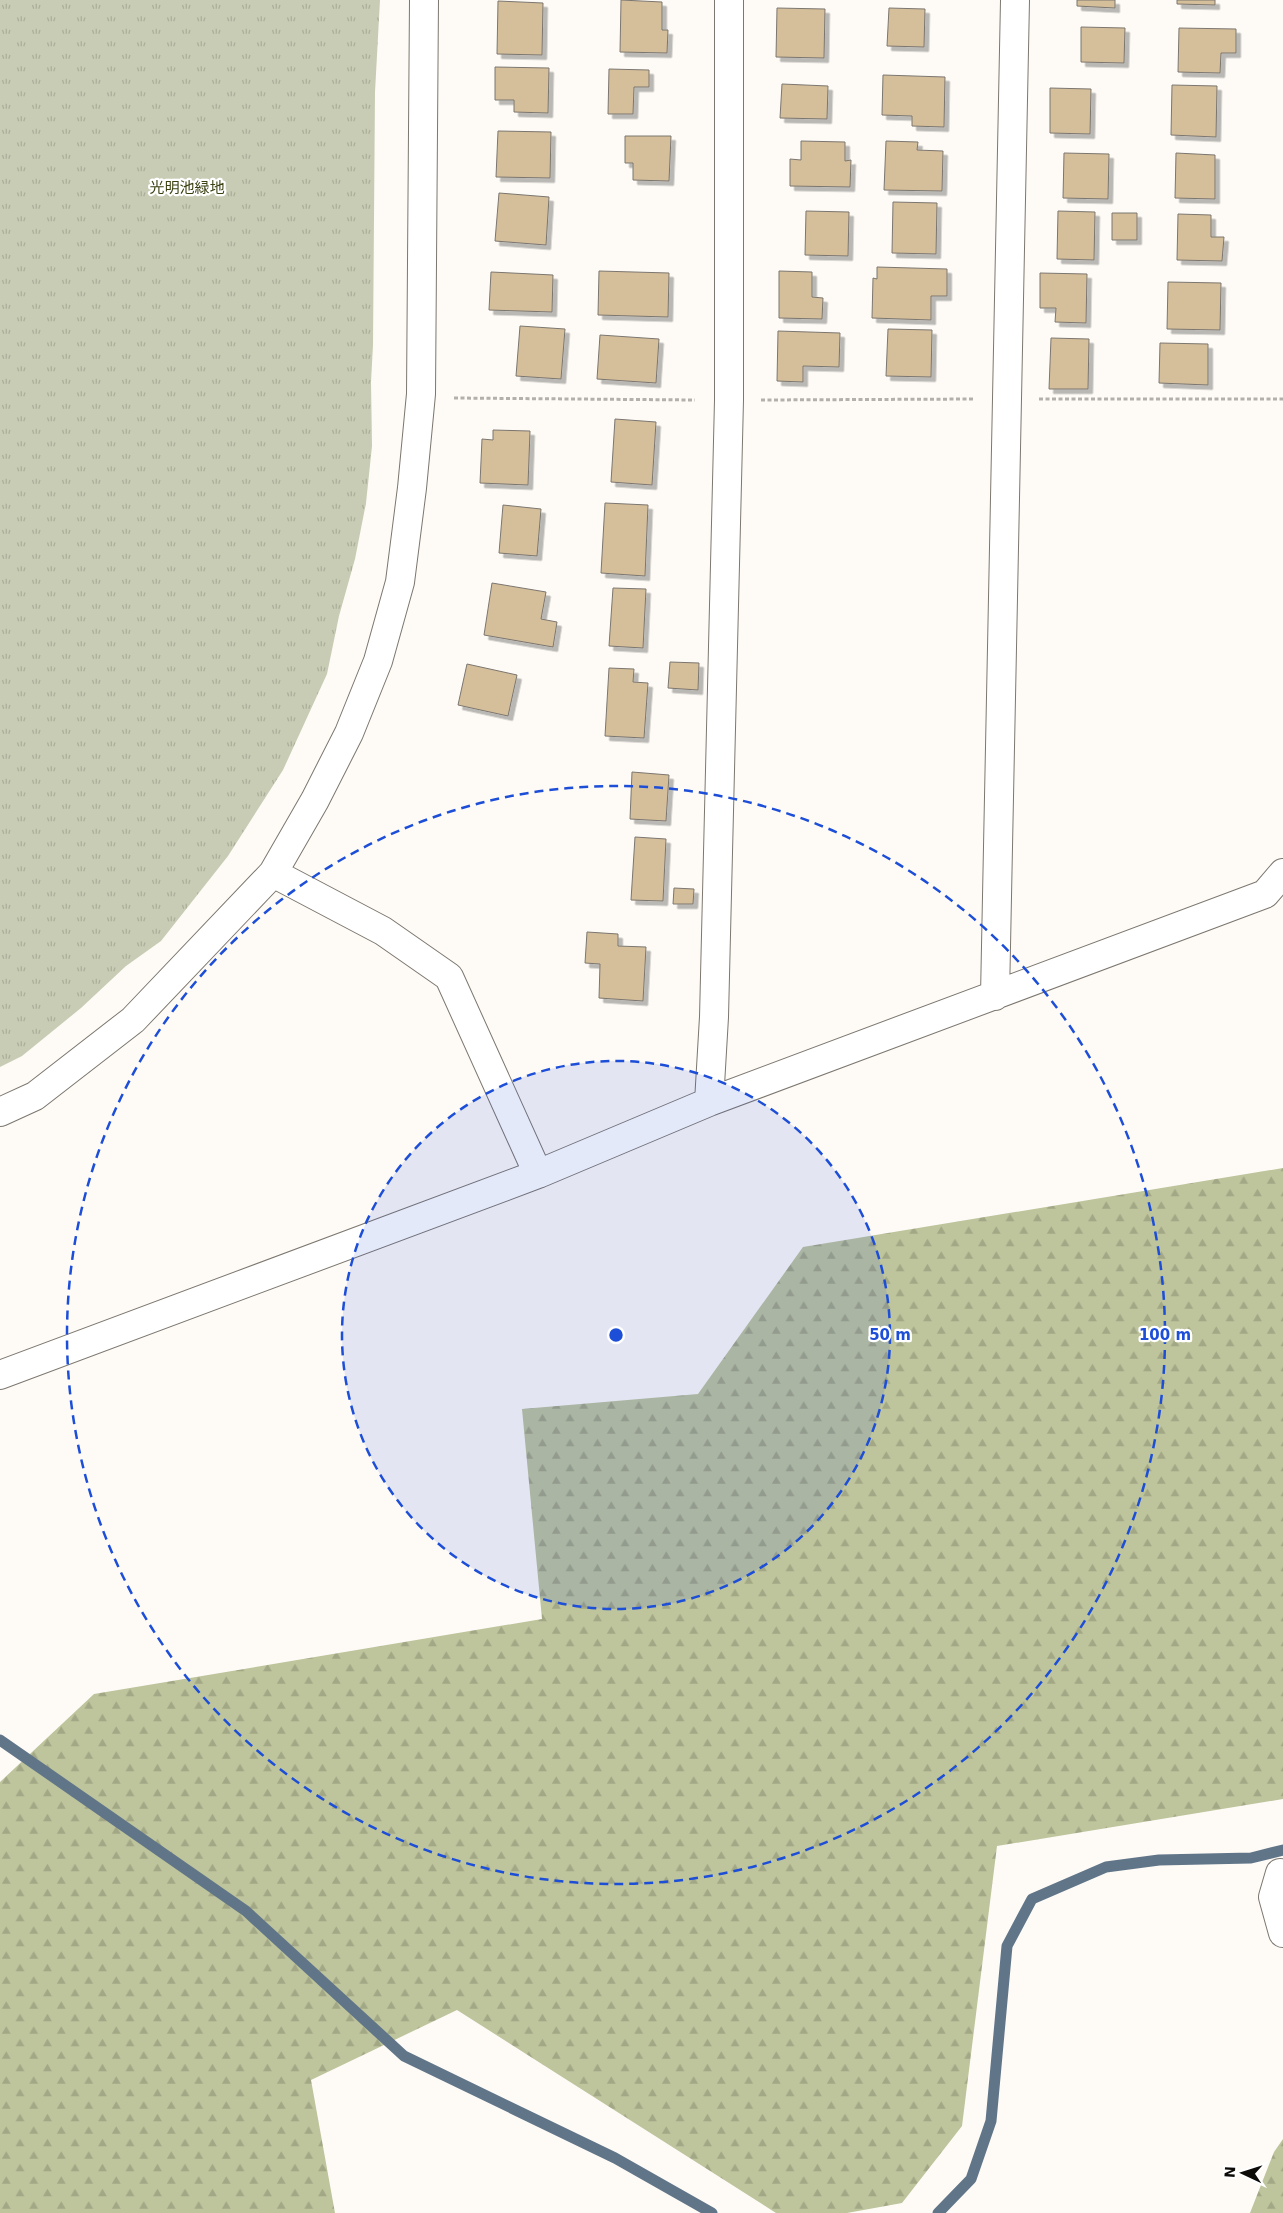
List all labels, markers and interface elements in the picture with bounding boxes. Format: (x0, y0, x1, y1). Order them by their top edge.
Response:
park label: 光明池緑地 (149, 179, 225, 197)
centre of rings (607, 1326, 625, 1344)
text: 50 m (869, 1326, 911, 1344)
text: 100 m (1139, 1326, 1191, 1344)
north arrow (1218, 2148, 1268, 2198)
text: N (1222, 2166, 1238, 2178)

